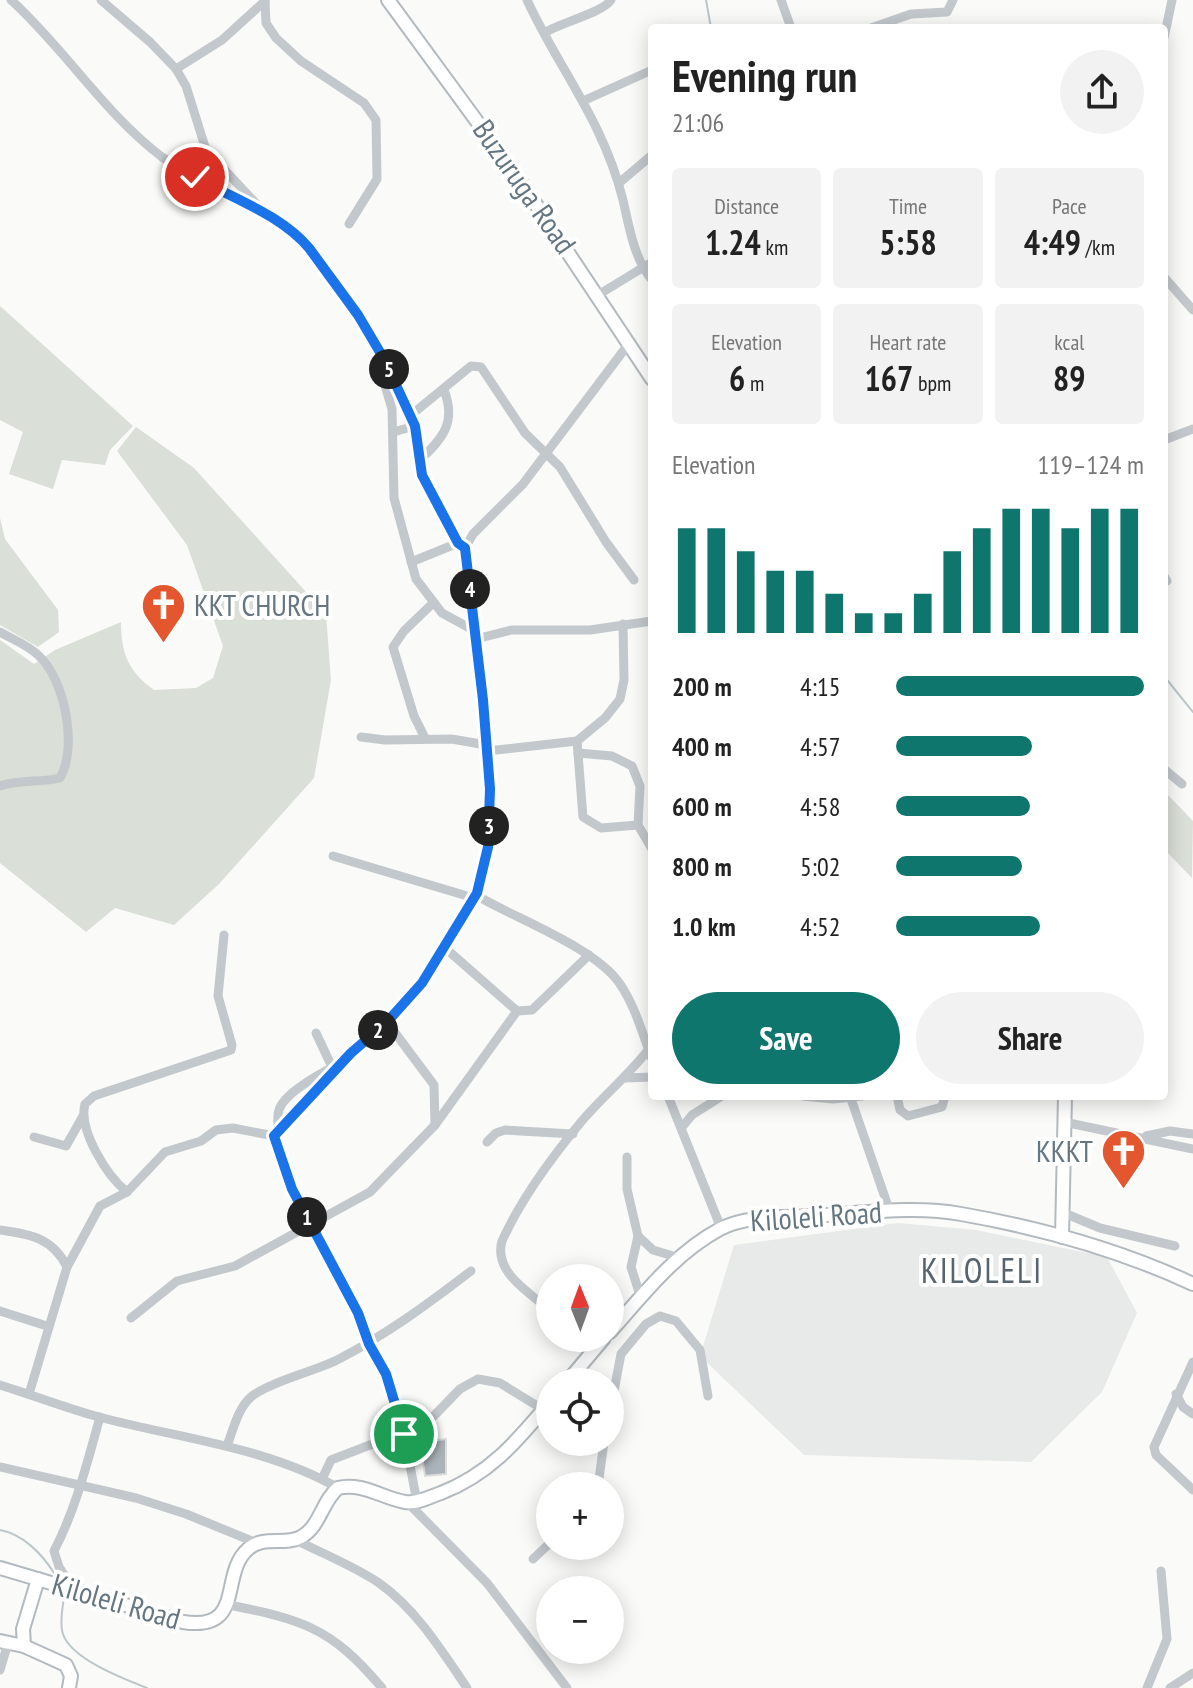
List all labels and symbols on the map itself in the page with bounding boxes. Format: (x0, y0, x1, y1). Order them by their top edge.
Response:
street label: Buzuruga Road (465, 112, 586, 261)
pin (161, 143, 229, 211)
pin: 5 (369, 349, 409, 389)
pin: 4 (450, 569, 490, 609)
church icon: KKT CHURCH (139, 582, 187, 645)
place label: KKT CHURCH (194, 585, 330, 624)
pin: 3 (469, 806, 509, 846)
pin: 2 (358, 1010, 398, 1050)
church icon: KKKT (1100, 1128, 1148, 1191)
place label: KKKT (1036, 1131, 1093, 1170)
street label: Kiloleli Road (749, 1191, 883, 1240)
pin: 1 (287, 1197, 327, 1237)
district label: KILOLELI (921, 1248, 1043, 1292)
north arrow (536, 1264, 624, 1352)
pin (370, 1400, 438, 1468)
street label: Kiloleli Road (48, 1564, 185, 1637)

